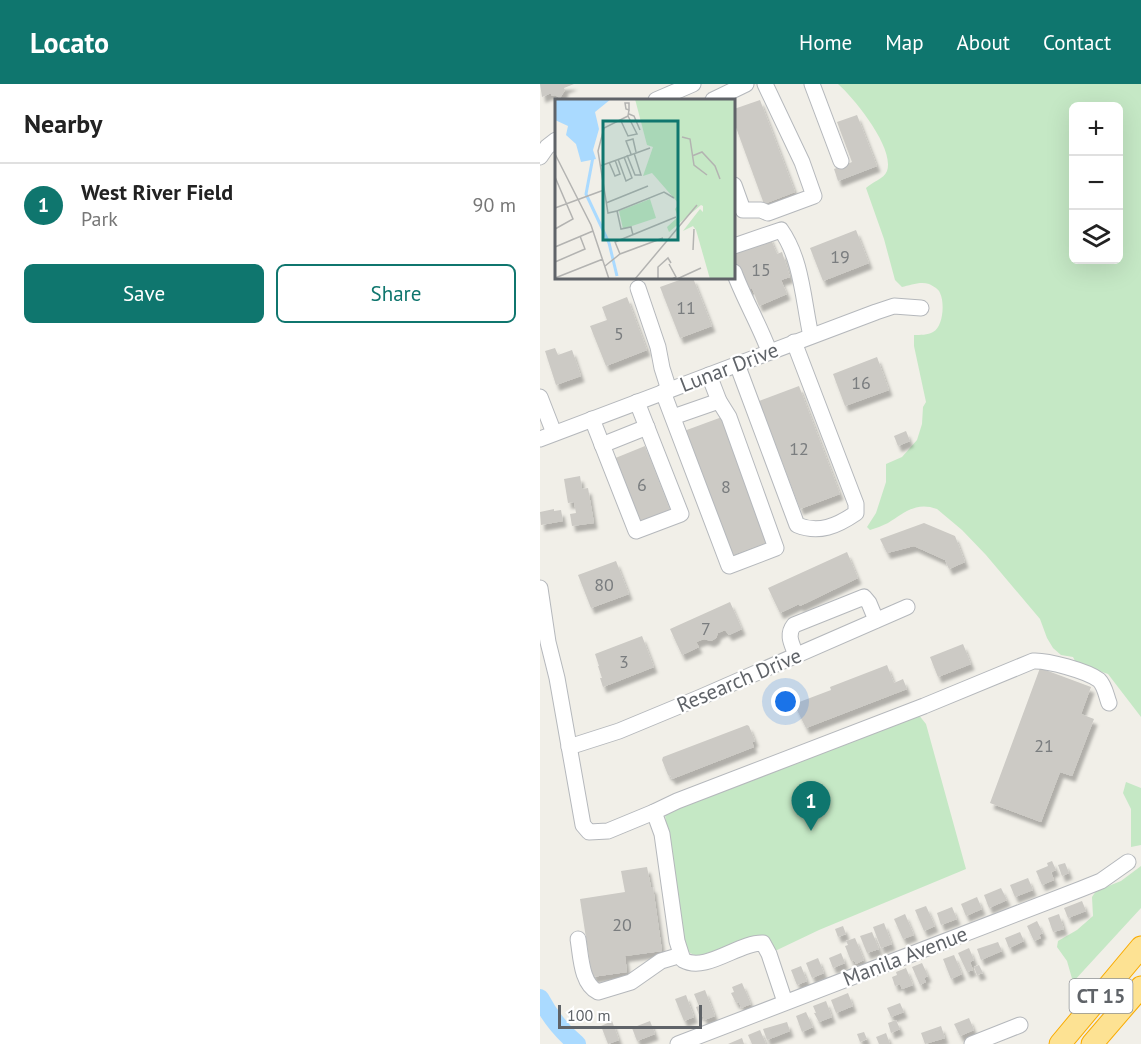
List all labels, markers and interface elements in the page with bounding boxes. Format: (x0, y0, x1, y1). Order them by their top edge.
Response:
text: Locato (30, 24, 109, 61)
text: Home (799, 29, 852, 56)
text: Map (885, 29, 924, 56)
text: About (957, 29, 1010, 56)
text: Contact (1043, 29, 1111, 56)
inset map (555, 99, 735, 279)
map controls (1069, 102, 1123, 264)
button: + (1069, 102, 1123, 156)
text: Nearby (24, 107, 102, 140)
button: − (1069, 156, 1123, 210)
text: West River Field (81, 178, 233, 206)
text: 1 (38, 192, 49, 218)
text: 90 m (473, 192, 516, 218)
text: Park (81, 206, 118, 232)
button: layers (1069, 210, 1123, 264)
house number: 19 (830, 245, 850, 268)
house number: 15 (751, 258, 771, 281)
button: Save (24, 264, 264, 323)
button: Share (276, 264, 516, 323)
house number: 11 (676, 296, 696, 319)
house number: 5 (614, 322, 624, 345)
street label: Lunar Drive (676, 336, 782, 398)
house number: 16 (851, 371, 871, 394)
house number: 12 (789, 437, 809, 460)
house number: 6 (637, 473, 647, 496)
house number: 8 (721, 475, 731, 498)
house number: 80 (594, 573, 614, 596)
house number: 7 (701, 617, 711, 640)
street label: Research Drive (673, 642, 805, 718)
house number: 3 (619, 650, 629, 673)
your location (771, 687, 800, 716)
house number: 21 (1034, 734, 1054, 757)
pin: 1 (792, 782, 830, 831)
house number: 20 (612, 913, 632, 936)
street label: Manila Avenue (839, 920, 971, 992)
road number: CT 15 (1070, 979, 1132, 1013)
scale bar (558, 1002, 702, 1030)
text: 100 m (567, 1005, 610, 1025)

